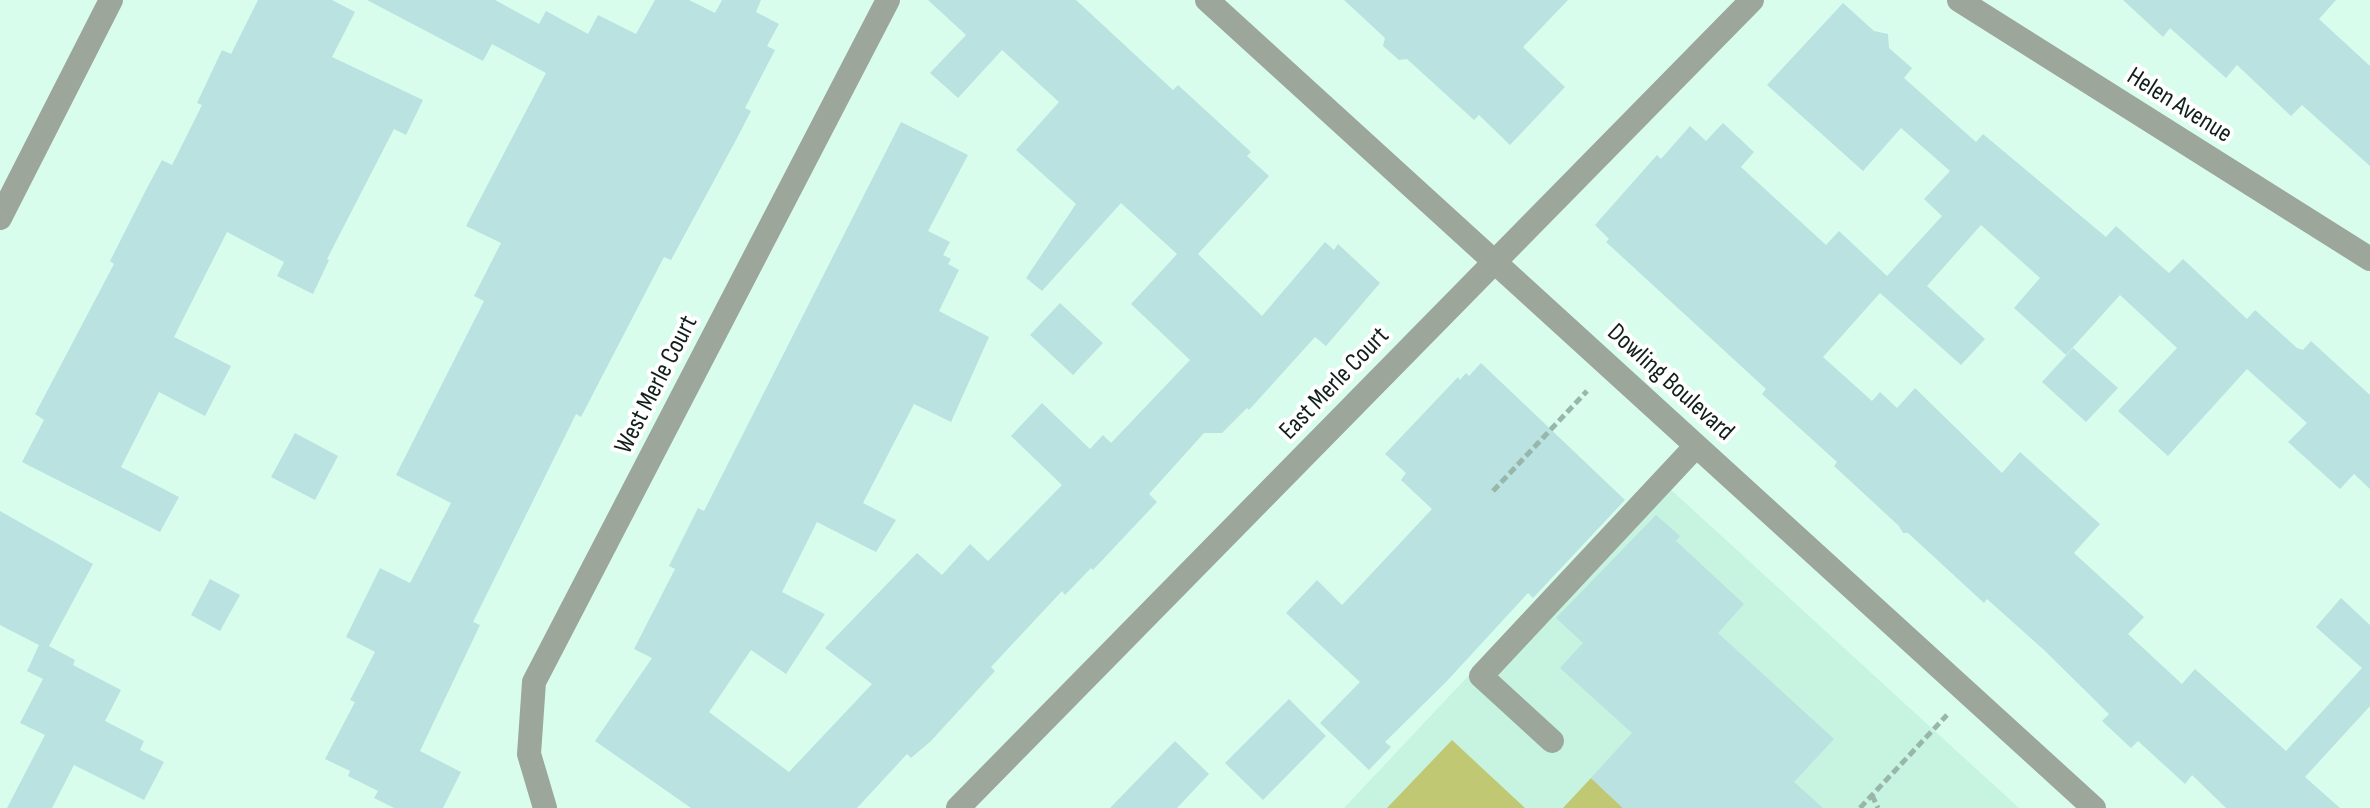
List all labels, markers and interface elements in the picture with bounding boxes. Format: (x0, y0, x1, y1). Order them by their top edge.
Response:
street label: Helen Avenue (2121, 62, 2237, 150)
street label: West Merle Court (609, 311, 705, 459)
street label: Dowling Boulevard (1600, 318, 1740, 448)
street label: East Merle Court (1274, 321, 1396, 447)

